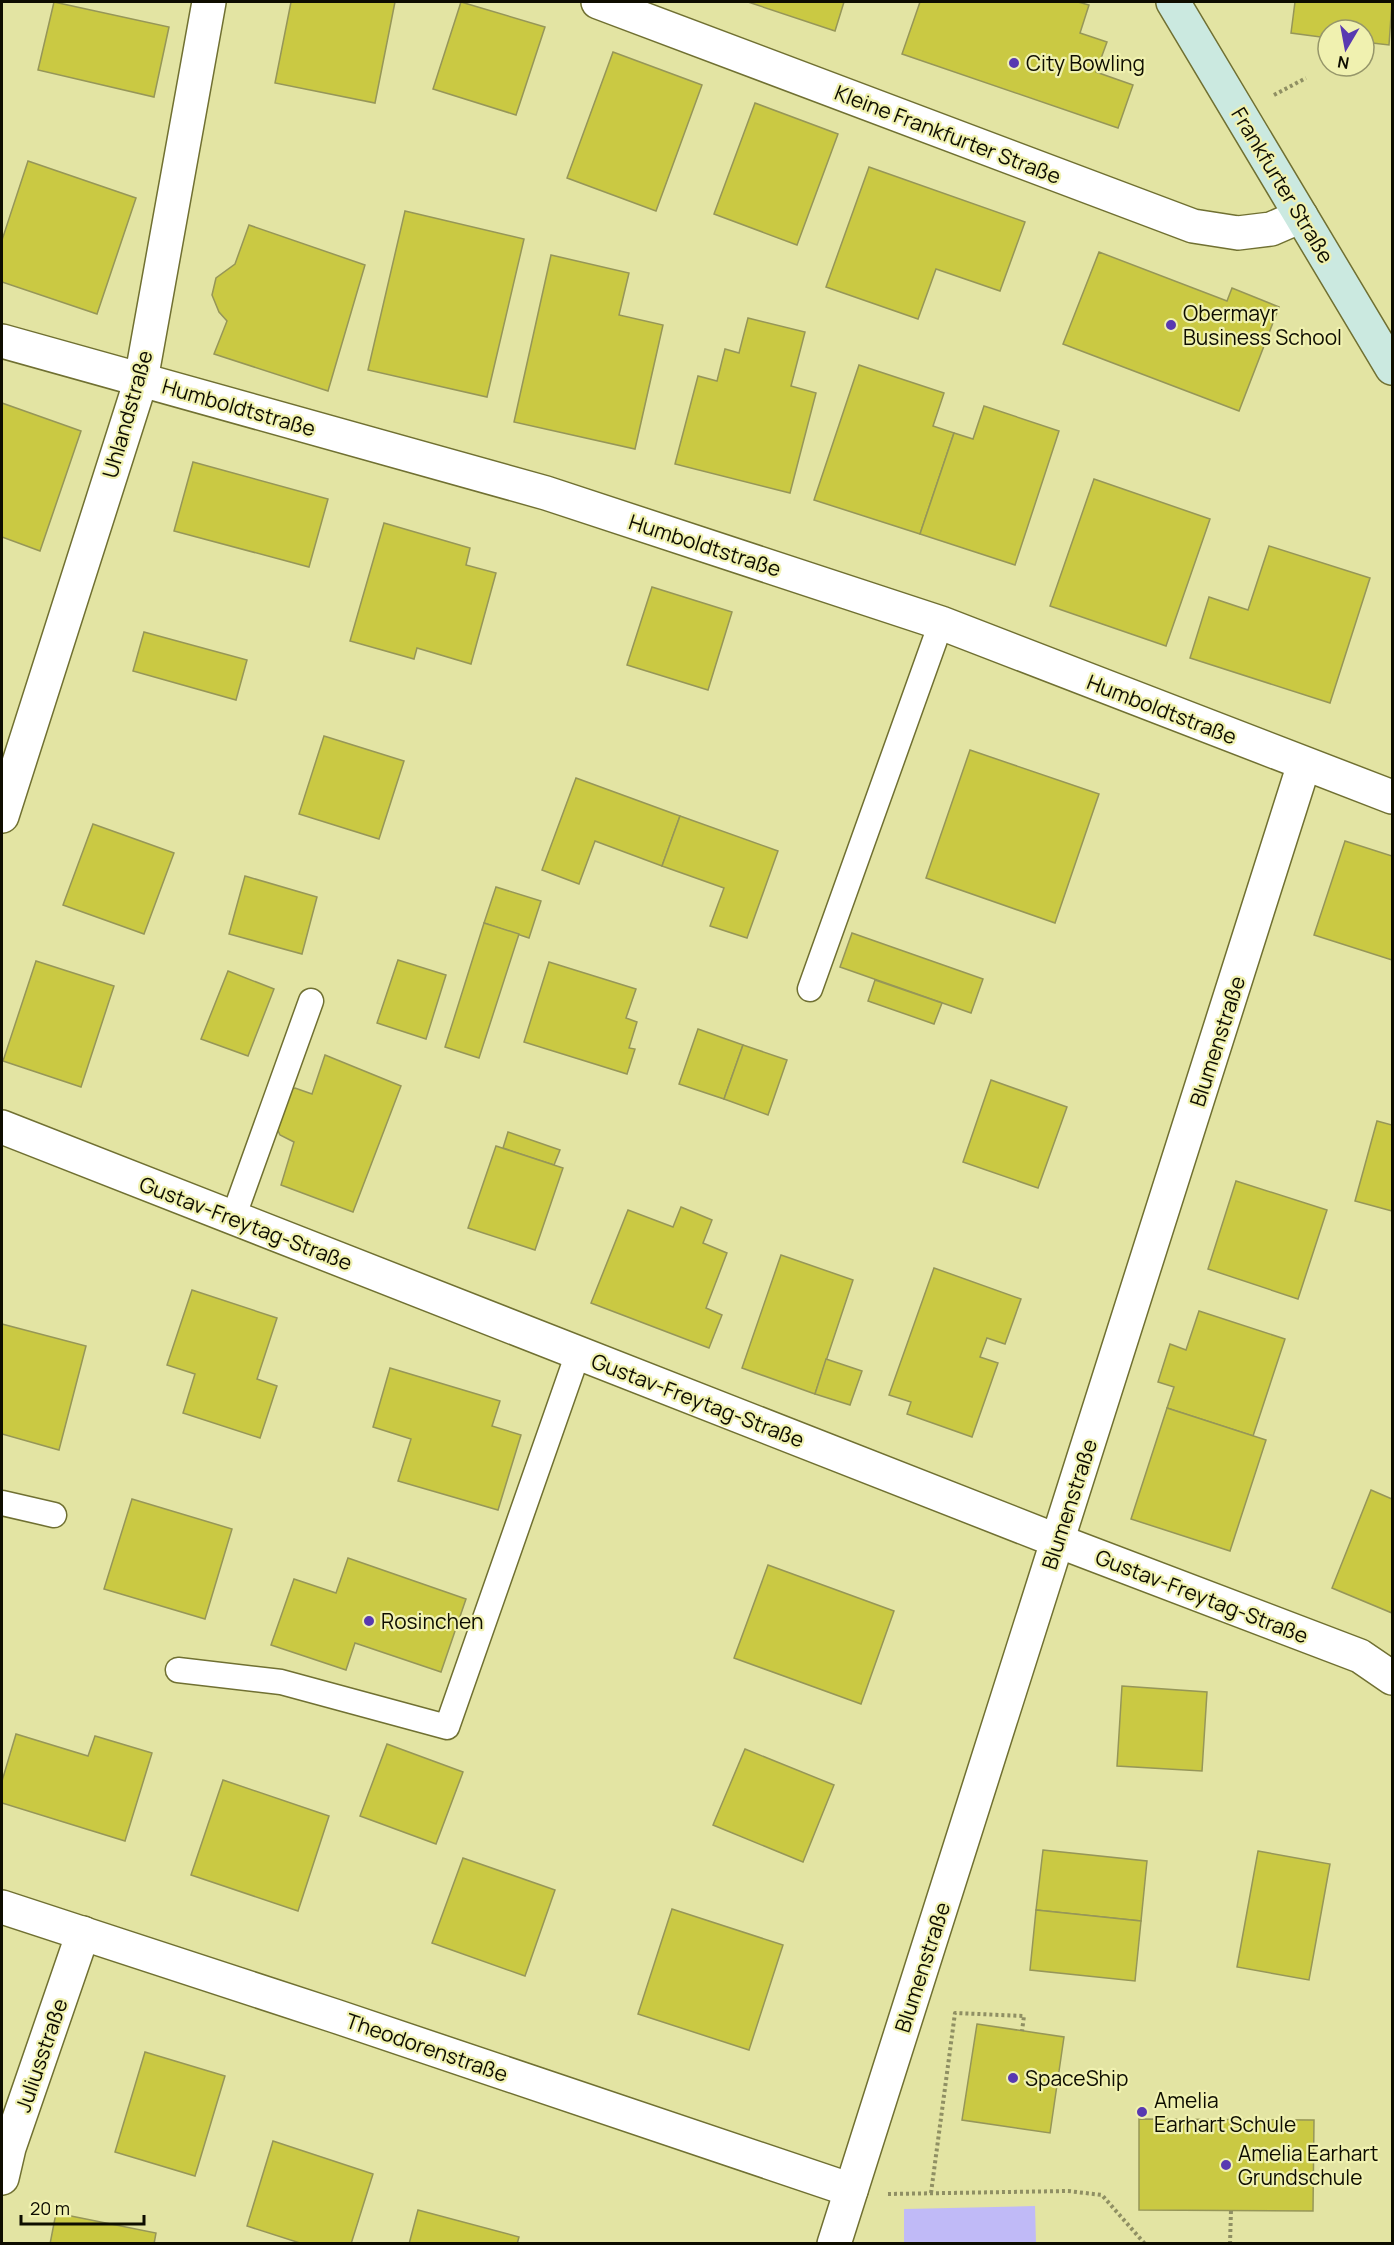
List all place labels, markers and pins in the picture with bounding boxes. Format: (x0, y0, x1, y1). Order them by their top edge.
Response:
place label: City Bowling (1026, 49, 1145, 77)
marker: City Bowling (1007, 56, 1021, 70)
place label: Obermayr Business School (1183, 299, 1342, 351)
marker: Obermayr Business School (1164, 318, 1178, 332)
place label: Rosinchen (381, 1607, 483, 1635)
marker: Rosinchen (362, 1614, 376, 1628)
place label: SpaceShip (1025, 2064, 1128, 2092)
marker: SpaceShip (1006, 2071, 1020, 2085)
place label: Amelia Earhart Schule (1154, 2086, 1296, 2138)
marker: Amelia Earhart Schule (1135, 2105, 1149, 2119)
place label: Amelia Earhart Grundschule (1238, 2139, 1378, 2191)
marker: Amelia Earhart Grundschule (1219, 2158, 1233, 2172)

